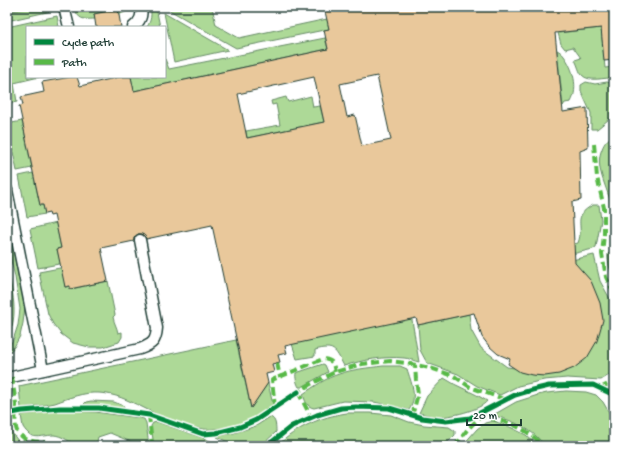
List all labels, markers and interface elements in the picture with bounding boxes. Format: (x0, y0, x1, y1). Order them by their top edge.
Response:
legend (26, 26, 166, 78)
text: Cycle path (62, 37, 115, 51)
text: Path (61, 57, 87, 71)
scale bar (467, 401, 521, 427)
text: 20 m (473, 410, 498, 424)

